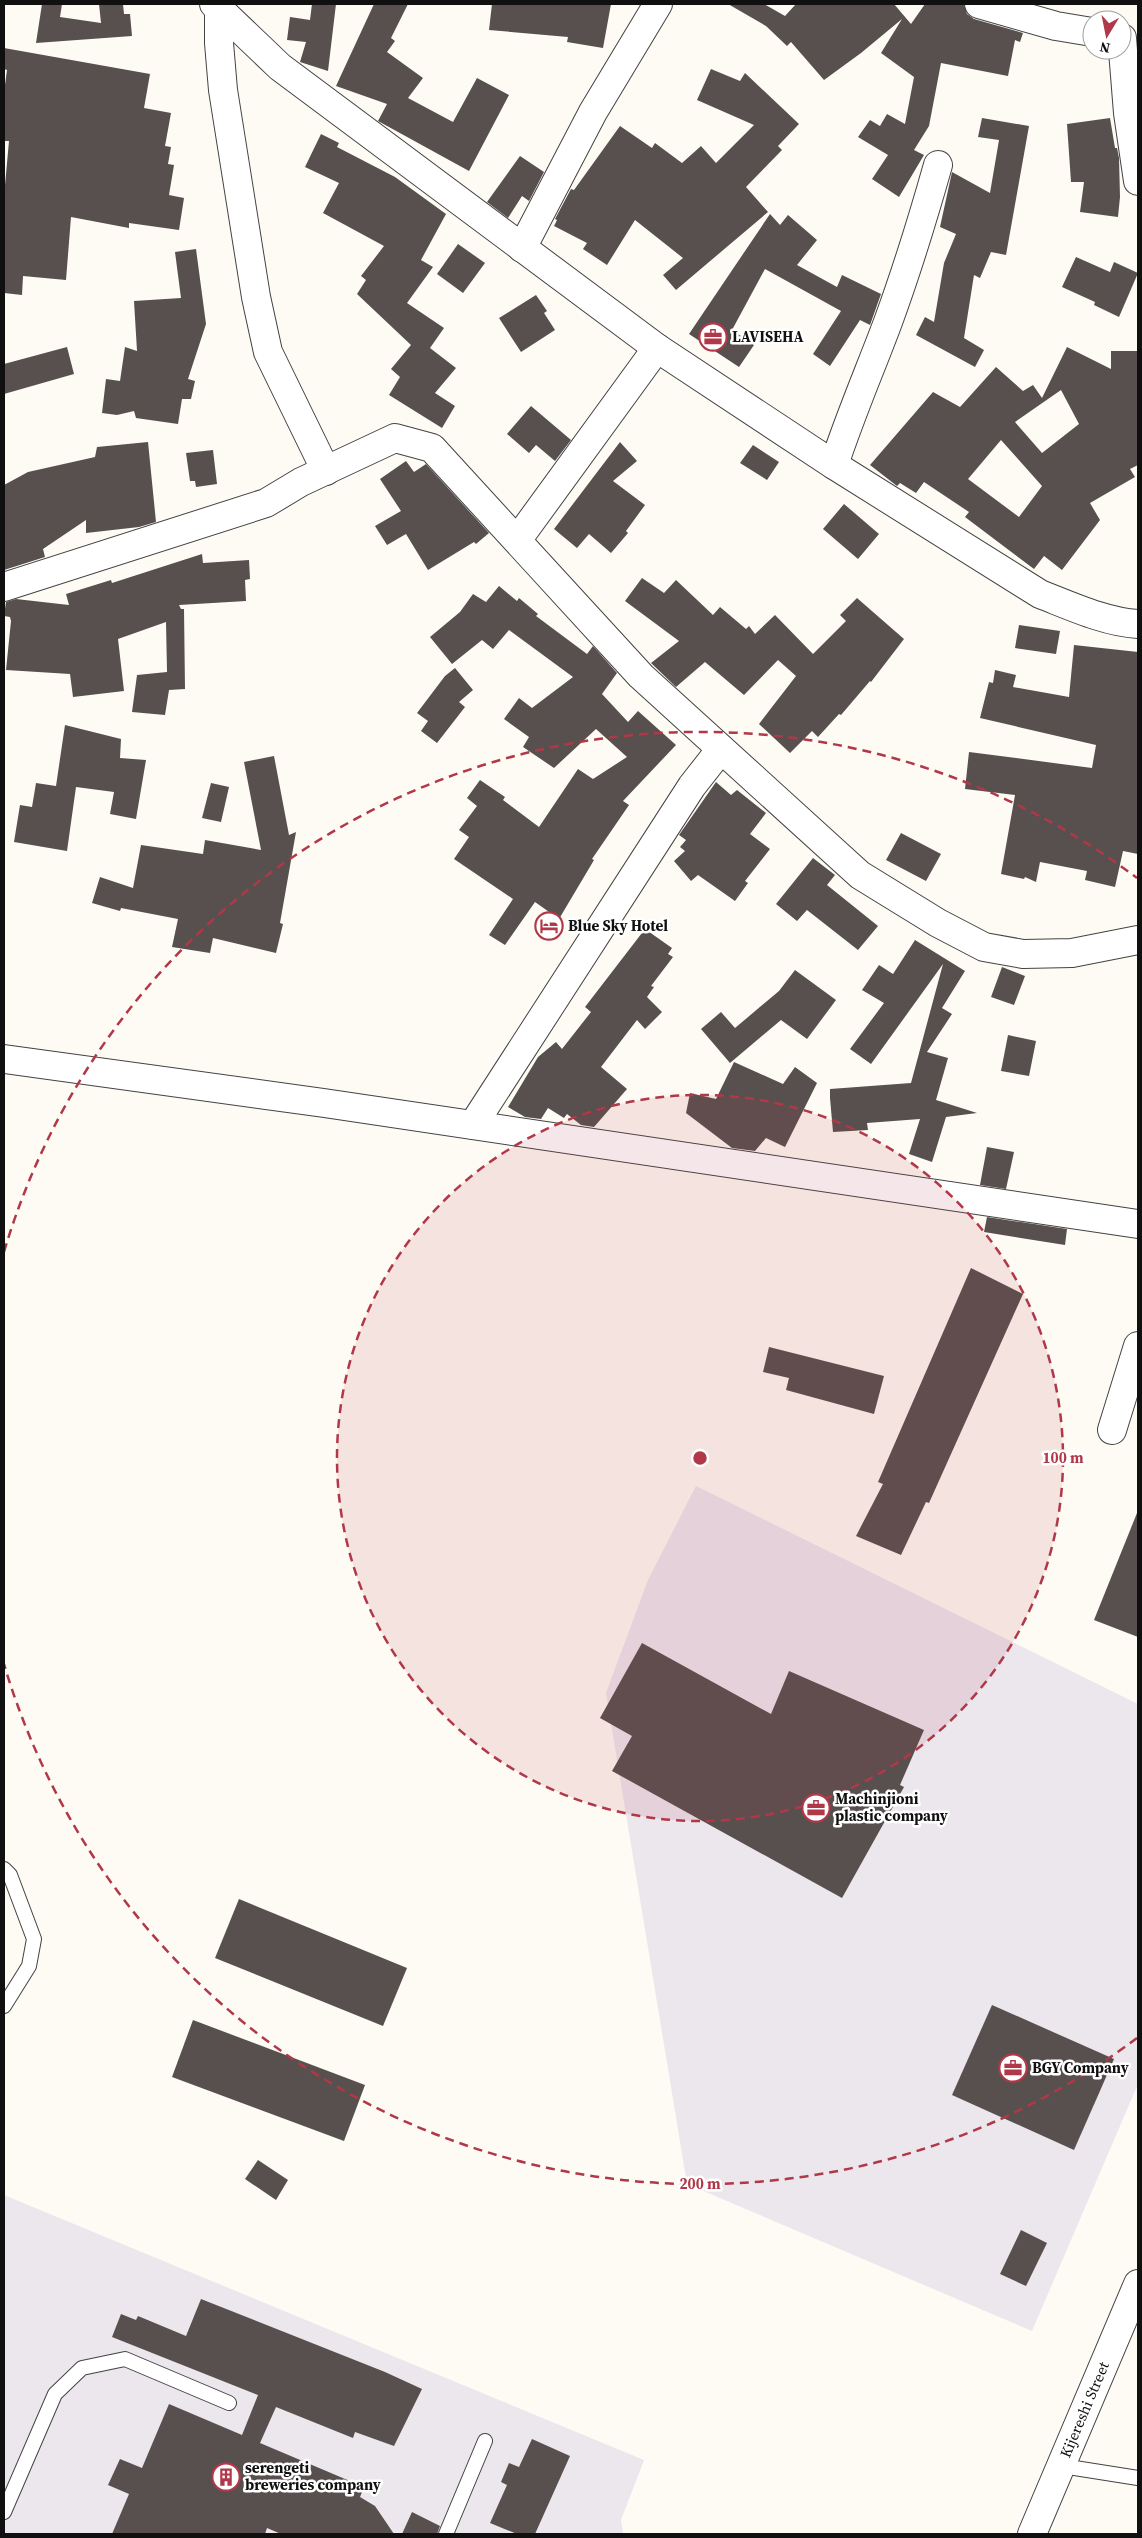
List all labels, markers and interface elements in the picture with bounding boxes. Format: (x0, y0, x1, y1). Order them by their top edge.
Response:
north arrow (1082, 10, 1132, 60)
text: N (1098, 37, 1112, 59)
office icon: LAVISEHA (698, 322, 728, 352)
place label: LAVISEHA (732, 326, 804, 347)
hotel icon: Blue Sky Hotel (534, 911, 564, 941)
place label: Blue Sky Hotel (568, 915, 668, 936)
text: 100 m (1042, 1447, 1084, 1468)
centre of rings (691, 1449, 709, 1467)
place label: Machinjioni plastic company (835, 1788, 948, 1826)
office icon: Machinjioni plastic company (801, 1793, 831, 1823)
office icon: BGY Company (998, 2053, 1028, 2083)
place label: BGY Company (1032, 2057, 1129, 2078)
text: 200 m (679, 2173, 721, 2194)
street label: Kijereshi Street (1055, 2358, 1114, 2461)
place label: serengeti breweries company (245, 2457, 381, 2495)
building icon: serengeti breweries company (211, 2462, 241, 2492)

